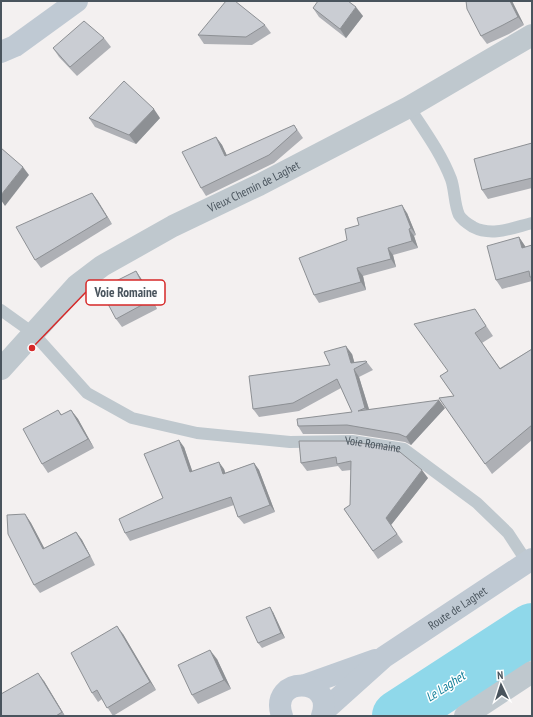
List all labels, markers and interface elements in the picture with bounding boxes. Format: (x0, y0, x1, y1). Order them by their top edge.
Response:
street label: Vieux Chemin de Laghet (204, 157, 303, 216)
callout: Voie Romaine (86, 280, 165, 305)
text: Voie Romaine (94, 284, 158, 301)
street label: Voie Romaine (344, 433, 402, 455)
street label: Route de Laghet (425, 583, 490, 633)
north arrow (481, 665, 521, 705)
water label: Le Laghet (422, 667, 469, 705)
text: N (497, 668, 504, 682)

